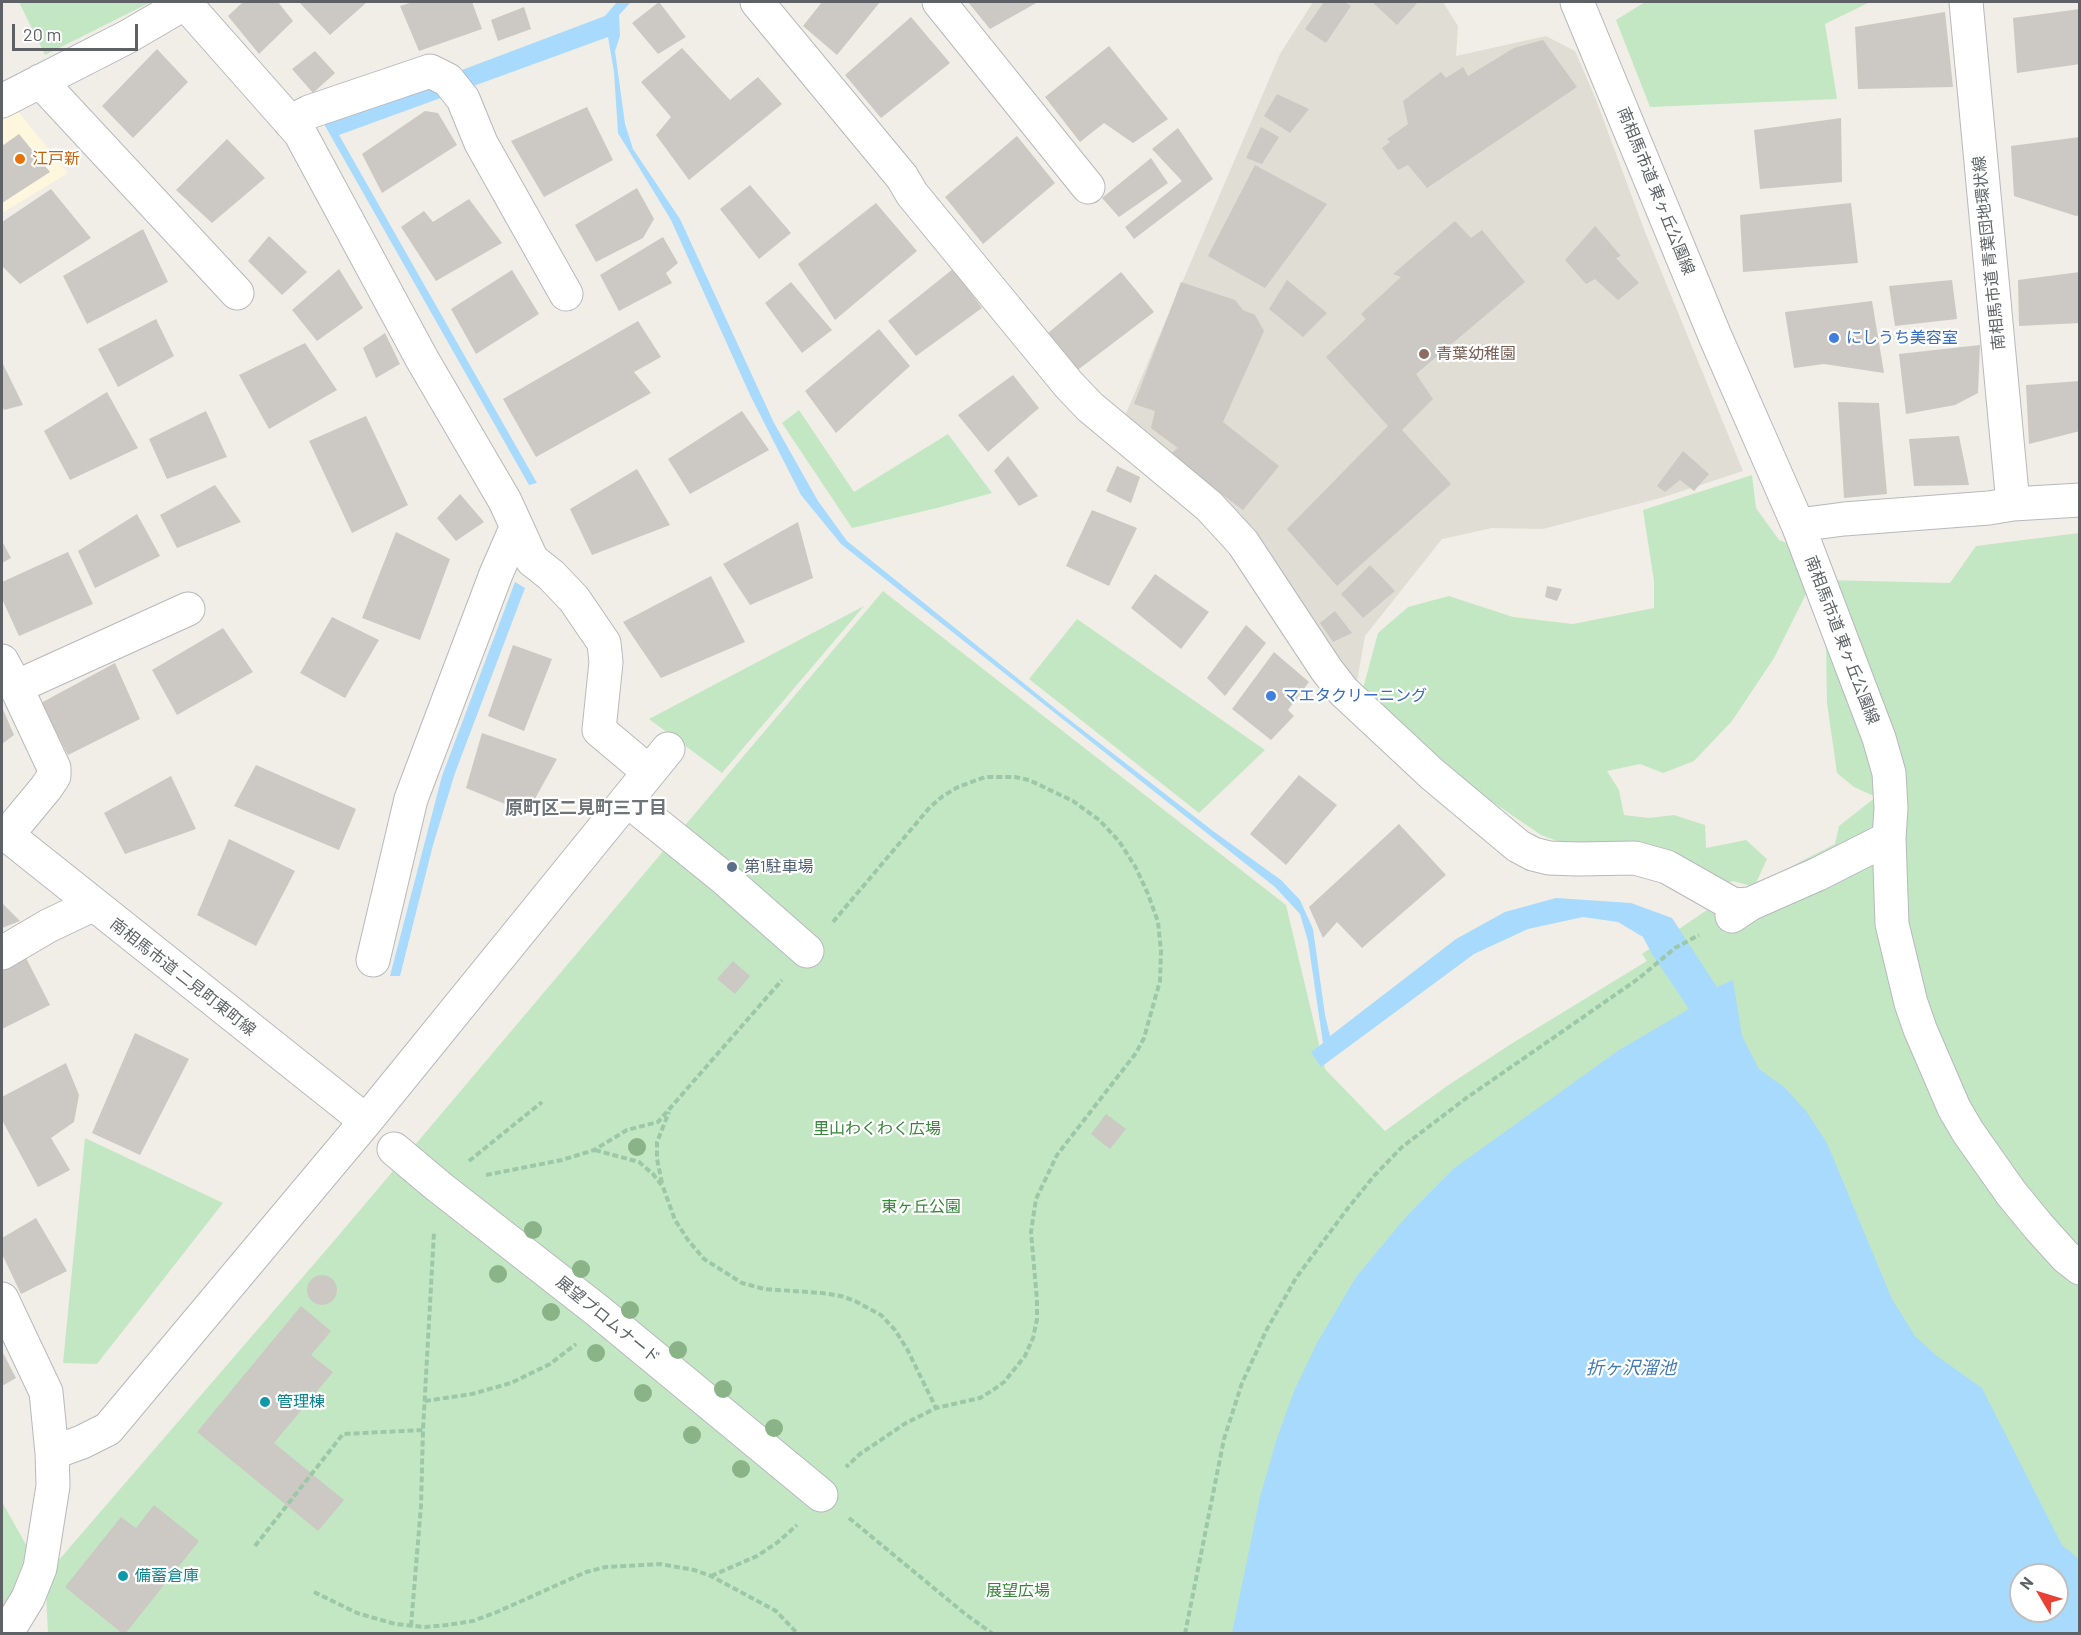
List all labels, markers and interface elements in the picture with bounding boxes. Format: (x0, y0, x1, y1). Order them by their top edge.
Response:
scale bar (15, 12, 141, 50)
text: 20 m (23, 23, 61, 45)
street label: 南相馬市道 東ヶ丘公園線 (1614, 104, 1698, 278)
place label: 江戸新 (32, 149, 80, 169)
marker: 江戸新 (13, 152, 27, 166)
street label: 南相馬市道 青葉団地環状線 (1969, 155, 2009, 351)
place label: にしうち美容室 (1846, 328, 1958, 348)
marker: にしうち美容室 (1827, 331, 1841, 345)
place label: 青葉幼稚園 (1436, 344, 1516, 364)
marker: 青葉幼稚園 (1417, 347, 1431, 361)
street label: 南相馬市道 東ヶ丘公園線 (1801, 553, 1883, 727)
place label: マエタクリーニング (1283, 686, 1427, 706)
marker: マエタクリーニング (1264, 689, 1278, 703)
district label: 原町区二見町三丁目 (505, 797, 667, 819)
place label: 第1駐車場 (744, 857, 814, 877)
marker: 第1駐車場 (725, 860, 739, 874)
street label: 南相馬市道 二見町東町線 (106, 914, 260, 1040)
park label: 里山わくわく広場 (813, 1119, 941, 1139)
park label: 東ヶ丘公園 (881, 1197, 961, 1217)
street label: 展望プロムナード (552, 1272, 664, 1368)
water label: 折ヶ沢溜池 (1586, 1357, 1676, 1379)
place label: 管理棟 (277, 1392, 325, 1412)
marker: 管理棟 (258, 1395, 272, 1409)
north arrow (2009, 1563, 2069, 1623)
place label: 備蓄倉庫 (135, 1566, 199, 1586)
marker: 備蓄倉庫 (116, 1569, 130, 1583)
text: N (2015, 1573, 2037, 1593)
park label: 展望広場 (986, 1581, 1050, 1601)

